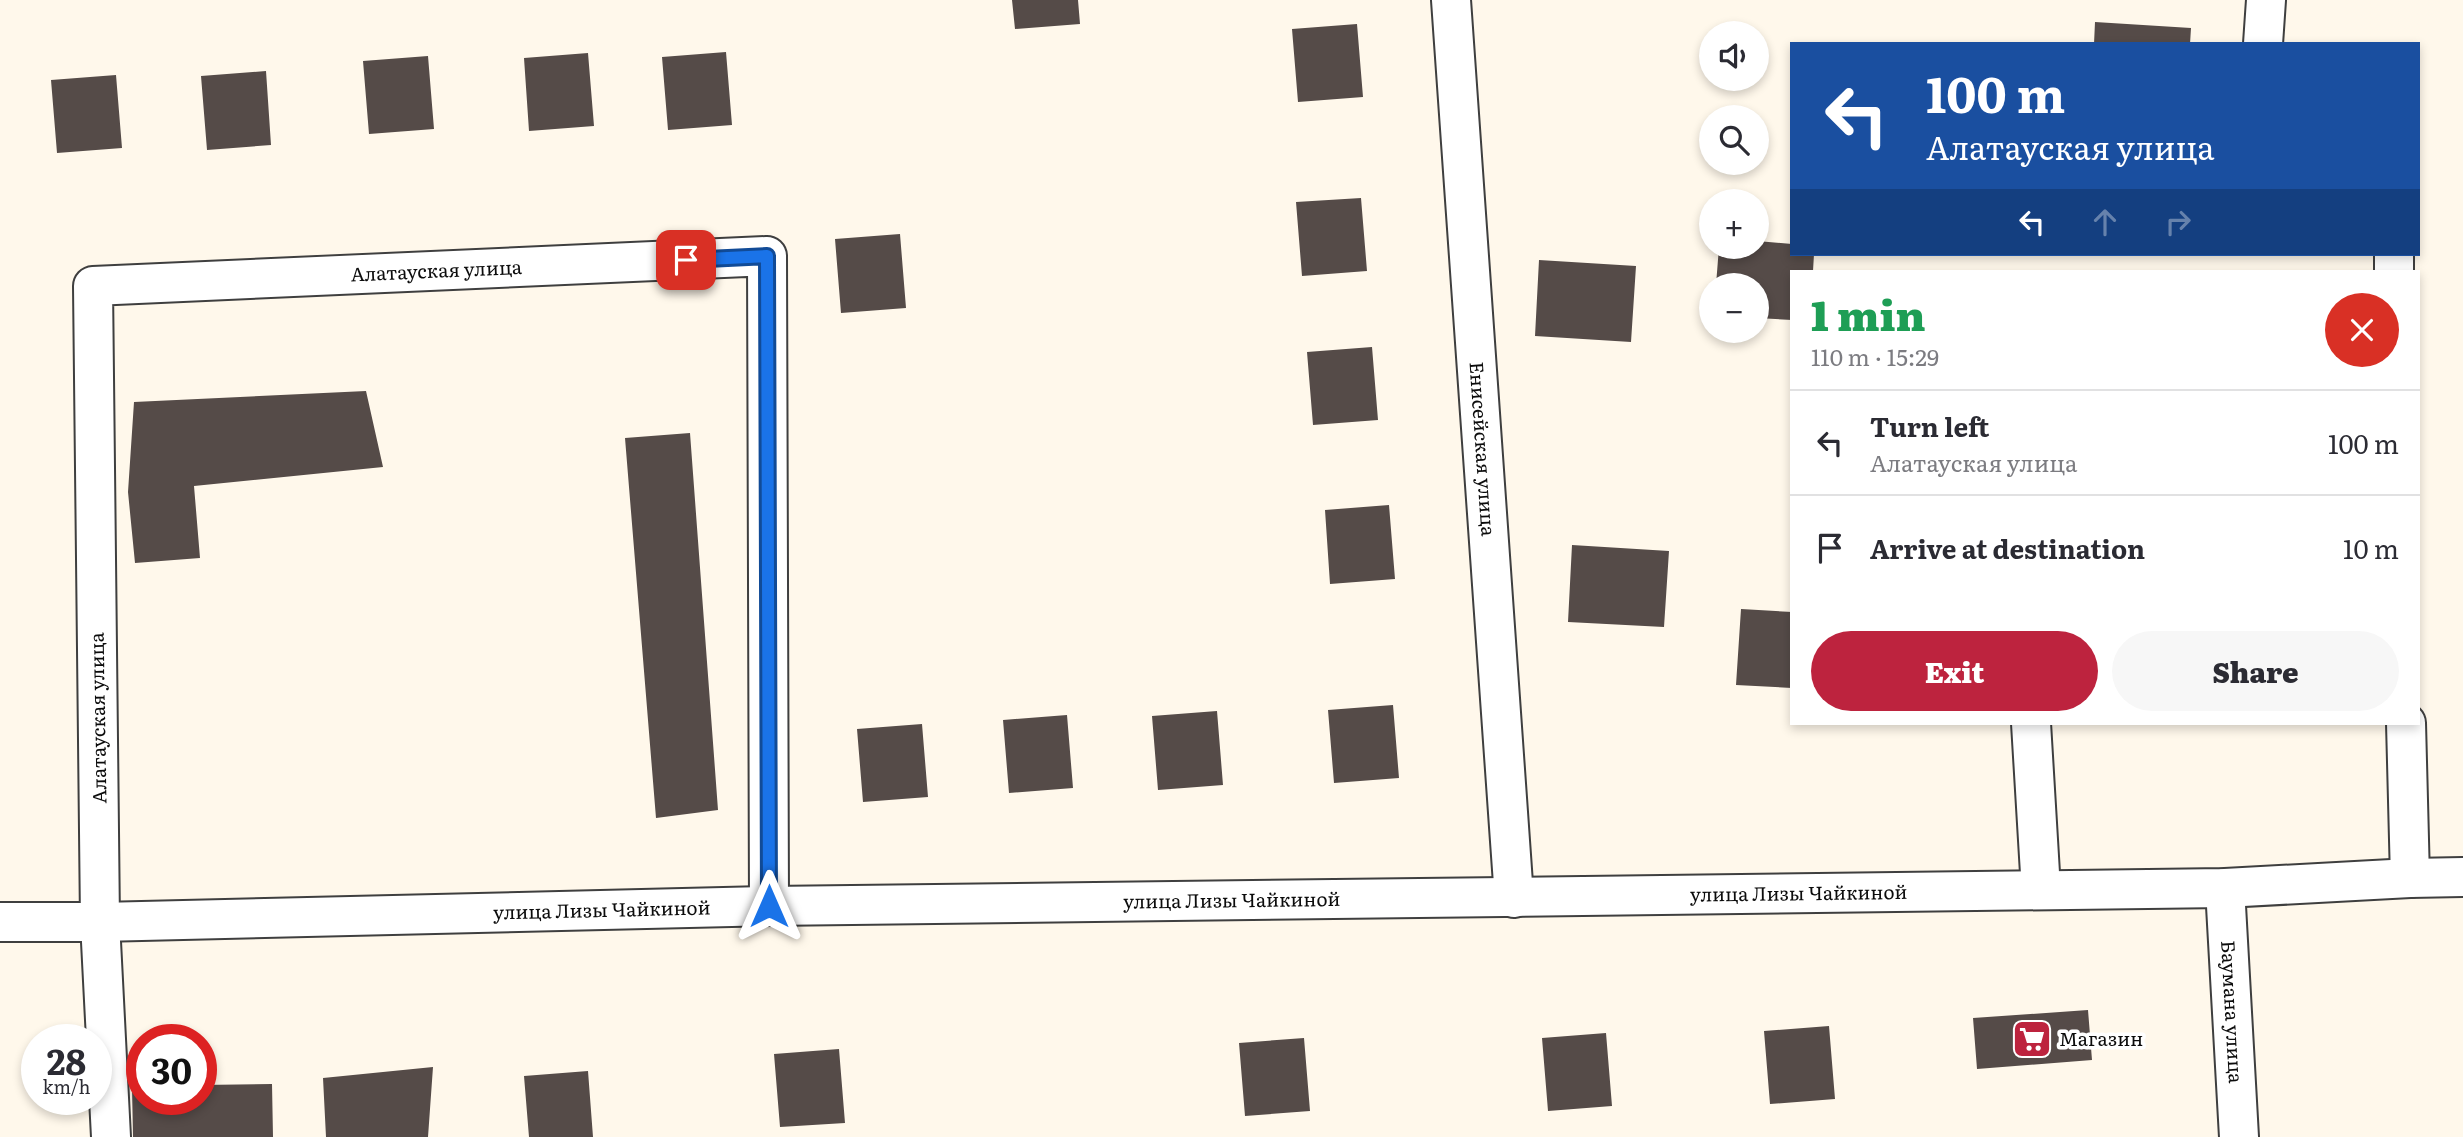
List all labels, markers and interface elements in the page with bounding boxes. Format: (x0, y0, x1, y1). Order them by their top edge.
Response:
map controls (1699, 21, 1769, 343)
button: sound (1699, 21, 1769, 91)
text: 100 m (1926, 55, 2065, 128)
icon: left (1811, 70, 1902, 161)
button: search (1699, 105, 1769, 175)
text: Алатауская улица (1926, 122, 2215, 170)
button: + (1699, 189, 1769, 259)
icon: left (2013, 203, 2051, 241)
icon: ahead (2086, 203, 2124, 241)
icon: right (2159, 203, 2197, 241)
pin (656, 230, 716, 290)
icon: arrive (667, 241, 705, 279)
street label: Алатауская улица (350, 252, 523, 288)
button: − (1699, 273, 1769, 343)
text: 1 min (1811, 282, 1926, 344)
button: close (2325, 293, 2399, 367)
text: 110 m · 15:29 (1811, 339, 1939, 373)
street label: Енисейская улица (1463, 361, 1504, 538)
text: Turn left (1870, 406, 1989, 445)
text: 100 m (2328, 423, 2399, 462)
icon: left (1811, 424, 1849, 462)
text: Алатауская улица (1870, 445, 2077, 479)
text: Arrive at destination (1870, 528, 2145, 567)
text: 10 m (2343, 528, 2399, 567)
icon: arrive (1811, 529, 1849, 567)
street label: Алатауская улица (81, 631, 112, 804)
button: Exit (1811, 631, 2098, 711)
button: Share (2112, 631, 2399, 711)
position arrow (732, 869, 806, 943)
street label: улица Лизы Чайкиной (1690, 877, 1908, 908)
street label: улица Лизы Чайкиной (1123, 884, 1341, 915)
street label: улица Лизы Чайкиной (493, 892, 711, 926)
street label: Баумана улица (2215, 940, 2251, 1085)
supermarket icon: Магазин (2011, 1018, 2053, 1060)
speed limit sign: 30 (126, 1024, 217, 1115)
place label: Магазин (2059, 1024, 2143, 1052)
text: 28 (47, 1034, 86, 1086)
text: km/h (43, 1073, 90, 1100)

